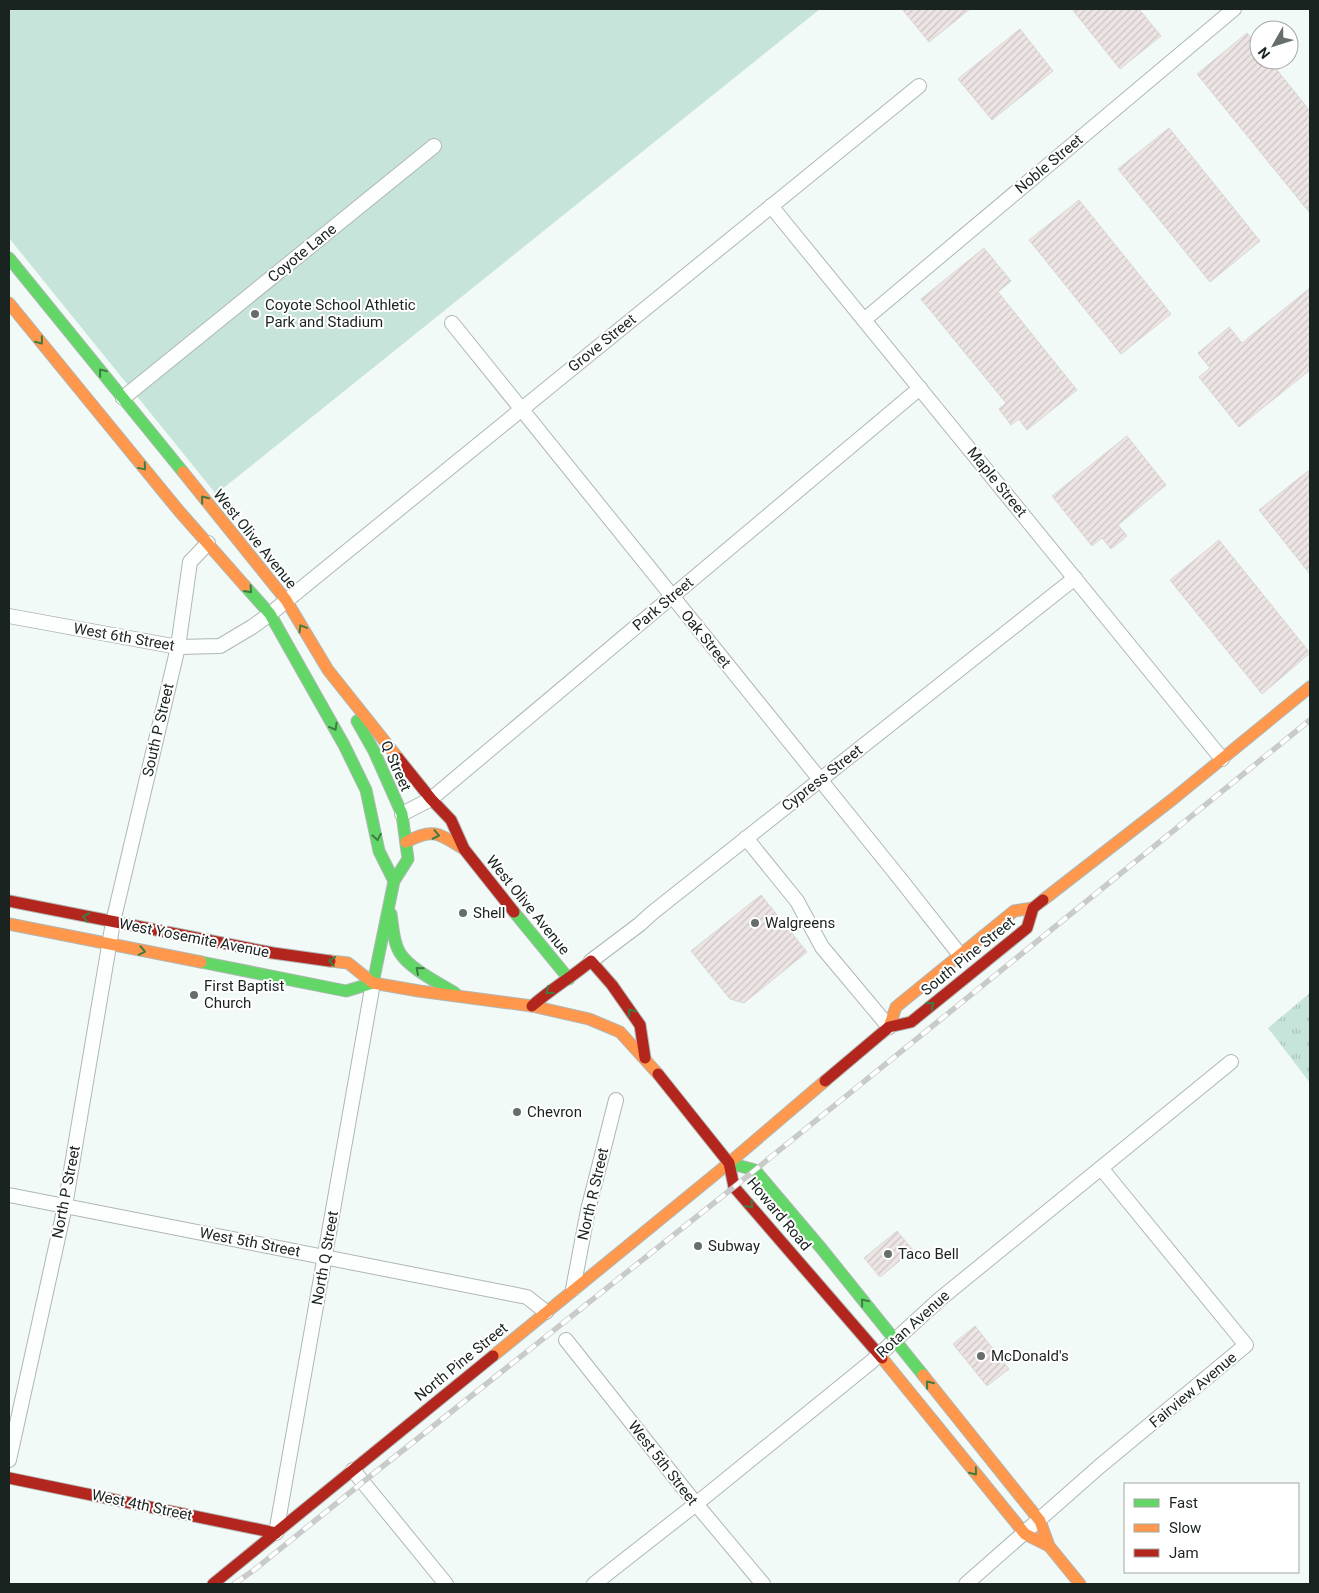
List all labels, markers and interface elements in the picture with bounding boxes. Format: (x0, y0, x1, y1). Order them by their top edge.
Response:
north arrow (1249, 20, 1299, 70)
text: N (1255, 44, 1273, 62)
street label: Noble Street (1012, 131, 1086, 197)
street label: Coyote Lane (264, 220, 340, 286)
place label: Coyote School Athletic Park and Stadium (265, 296, 416, 331)
marker: Coyote School Athletic Park and Stadium (249, 308, 261, 320)
street label: Grove Street (564, 310, 640, 376)
one-way arrow (34, 335, 42, 344)
one-way arrow (99, 369, 108, 378)
street label: Maple Street (963, 443, 1031, 521)
one-way arrow (137, 461, 146, 470)
street label: West Olive Avenue (209, 486, 301, 592)
one-way arrow (201, 496, 209, 505)
street label: Park Street (629, 573, 697, 635)
one-way arrow (243, 584, 252, 593)
street label: Oak Street (677, 606, 735, 672)
street label: West 6th Street (72, 619, 176, 655)
one-way arrow (299, 624, 309, 633)
street label: South P Street (139, 681, 178, 778)
one-way arrow (328, 722, 338, 731)
street label: Q Street (377, 738, 415, 794)
street label: Cypress Street (778, 741, 866, 815)
one-way arrow (431, 830, 440, 840)
one-way arrow (371, 833, 382, 841)
street label: West Olive Avenue (482, 852, 574, 958)
place label: Shell (473, 904, 505, 922)
marker: Shell (457, 907, 469, 919)
one-way arrow (81, 912, 90, 923)
street label: South Pine Street (918, 913, 1019, 999)
place label: Walgreens (765, 914, 835, 932)
street label: West Yosemite Avenue (117, 915, 271, 961)
marker: Walgreens (749, 917, 761, 929)
one-way arrow (138, 945, 147, 956)
one-way arrow (327, 956, 335, 967)
one-way arrow (416, 966, 425, 975)
place label: First Baptist Church (204, 977, 285, 1012)
one-way arrow (546, 985, 555, 994)
marker: First Baptist Church (188, 989, 200, 1001)
one-way arrow (925, 1003, 934, 1011)
one-way arrow (628, 1008, 637, 1018)
place label: Chevron (527, 1103, 582, 1121)
marker: Chevron (511, 1106, 523, 1118)
street label: North P Street (48, 1144, 84, 1240)
street label: North R Street (574, 1146, 612, 1242)
street label: Howard Road (743, 1174, 815, 1254)
one-way arrow (744, 1199, 753, 1208)
street label: North Q Street (308, 1209, 342, 1306)
street label: West 5th Street (198, 1223, 302, 1261)
place label: Subway (708, 1237, 760, 1255)
marker: Subway (692, 1240, 704, 1252)
place label: Taco Bell (898, 1245, 959, 1263)
marker: Taco Bell (882, 1248, 894, 1260)
street label: Rotan Avenue (873, 1287, 953, 1361)
one-way arrow (862, 1299, 870, 1308)
street label: North Pine Street (411, 1319, 511, 1405)
place label: McDonald's (991, 1347, 1069, 1365)
street label: Fairview Avenue (1146, 1348, 1240, 1432)
marker: McDonald's (975, 1350, 987, 1362)
one-way arrow (927, 1381, 935, 1390)
street label: West 5th Street (624, 1417, 702, 1509)
one-way arrow (969, 1466, 977, 1475)
legend (1124, 1483, 1299, 1573)
street label: West 4th Street (90, 1486, 194, 1524)
text: Fast (1169, 1494, 1198, 1512)
text: Slow (1169, 1519, 1201, 1537)
text: Jam (1169, 1544, 1199, 1562)

